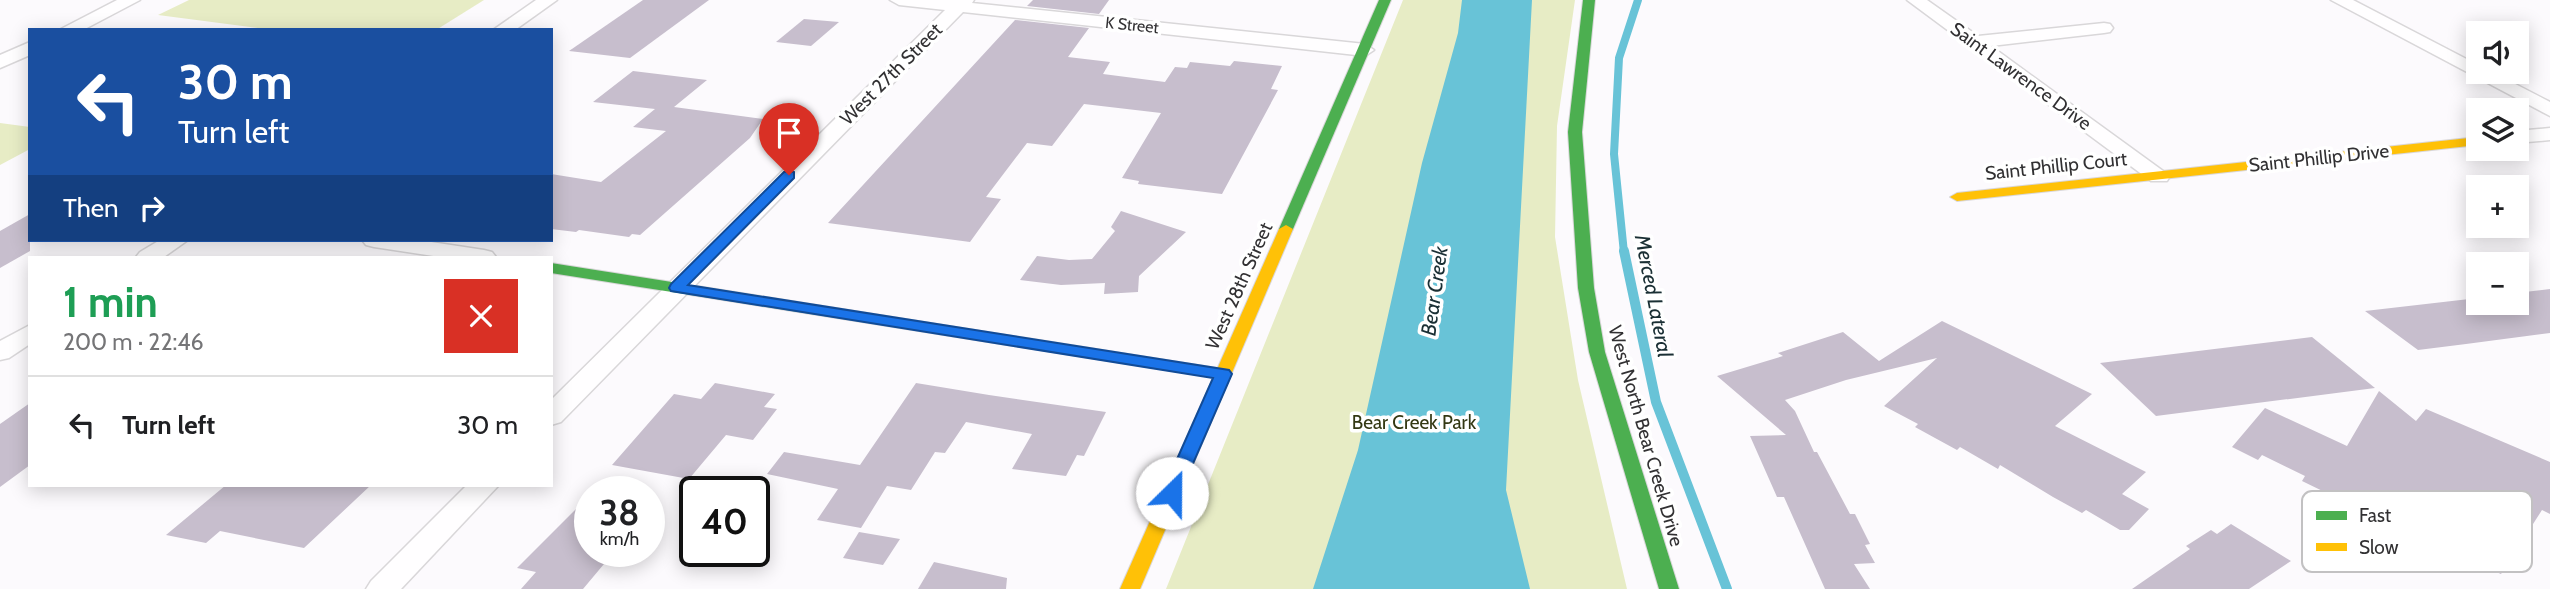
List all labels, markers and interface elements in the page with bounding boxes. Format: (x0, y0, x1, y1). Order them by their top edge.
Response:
street label: K Street (1104, 13, 1160, 37)
street label: Saint Lawrence Drive (1946, 17, 2096, 135)
street label: West 27th Street (835, 18, 947, 130)
map controls (2466, 21, 2529, 315)
button: sound (2466, 21, 2529, 84)
text: 30 m (178, 52, 293, 111)
icon: left (63, 56, 154, 147)
button: layers (2466, 98, 2529, 161)
pin (759, 103, 819, 175)
text: Turn left (178, 112, 289, 151)
icon: arrive (770, 114, 808, 152)
street label: Saint Phillip Drive (2248, 139, 2391, 177)
street label: Saint Phillip Court (1984, 147, 2129, 185)
button: + (2466, 175, 2529, 238)
icon: right (133, 189, 171, 227)
text: Then (63, 192, 119, 224)
street label: West 28th Street (1201, 218, 1278, 353)
water label: Merced Lateral (1630, 232, 1678, 360)
water label: Bear Creek (1415, 244, 1453, 337)
button: − (2466, 252, 2529, 315)
text: 1 min (63, 276, 158, 328)
button: close (444, 279, 518, 353)
street label: West North Bear Creek Drive (1603, 323, 1689, 549)
text: 200 m · 22:46 (63, 328, 204, 356)
icon: left (63, 406, 101, 444)
text: Turn left (122, 409, 215, 441)
text: 30 m (457, 409, 518, 441)
park label: Bear Creek Park (1352, 411, 1477, 434)
position arrow (1135, 456, 1209, 530)
speed limit sign: 40 (679, 476, 770, 567)
text: 38 (599, 491, 640, 534)
legend (2302, 491, 2532, 572)
text: Fast (2359, 504, 2392, 527)
text: km/h (600, 528, 639, 550)
text: Slow (2359, 536, 2399, 559)

